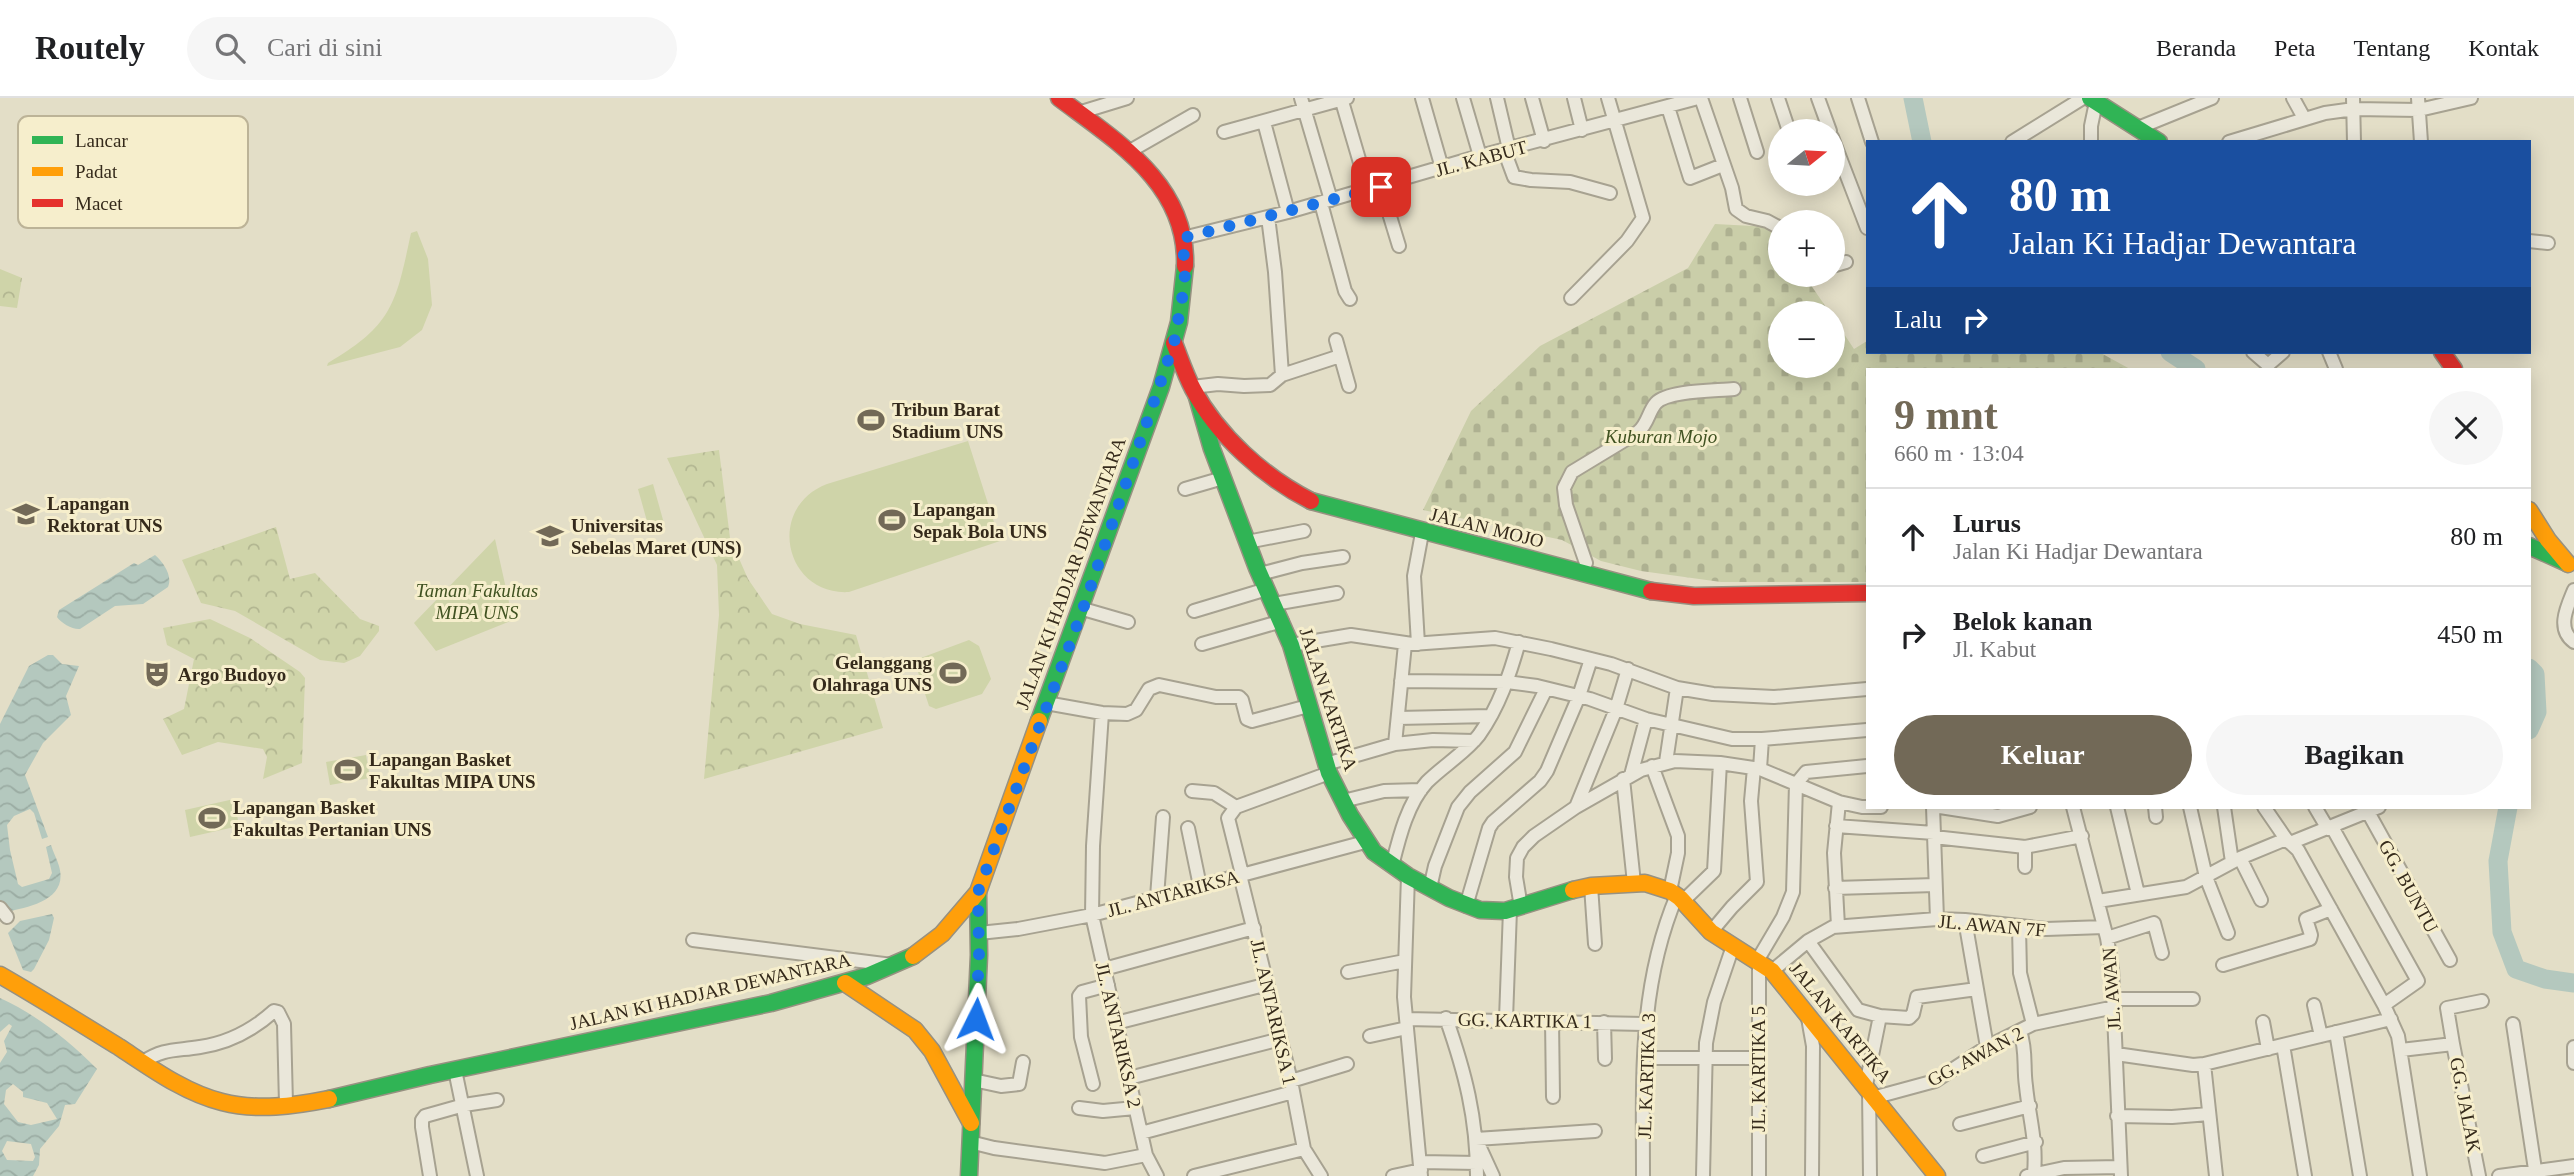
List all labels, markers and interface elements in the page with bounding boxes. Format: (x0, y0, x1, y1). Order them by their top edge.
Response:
search box (187, 17, 677, 80)
icon: search (211, 29, 249, 67)
text: Routely (35, 30, 145, 66)
text: Cari di sini (267, 33, 383, 62)
text: Beranda (2156, 35, 2236, 61)
text: Peta (2274, 35, 2315, 61)
text: Tentang (2353, 35, 2430, 61)
text: Kontak (2468, 35, 2539, 61)
legend (18, 116, 248, 228)
north arrow (1768, 119, 1844, 196)
map controls (1768, 119, 1845, 378)
text: Lancar (75, 130, 128, 151)
street label: JL. KABUT (1433, 136, 1530, 181)
pin (1351, 157, 1411, 217)
text: Padat (75, 161, 118, 182)
text: 80 m (2009, 167, 2111, 222)
icon: arrive (1362, 168, 1400, 206)
icon: ahead (1894, 168, 1985, 259)
text: Macet (75, 193, 123, 214)
button: + (1768, 210, 1845, 287)
text: Jalan Ki Hadjar Dewantara (2009, 225, 2356, 261)
button: − (1768, 301, 1845, 378)
icon: right (1956, 301, 1994, 339)
text: Lalu (1894, 305, 1942, 334)
button: close (2429, 391, 2503, 465)
text: 9 mnt (1894, 392, 1998, 438)
place label: Tribun Barat Stadium UNS (892, 399, 1003, 442)
sports icon: Tribun Barat Stadium UNS (856, 405, 886, 435)
park label: Kuburan Mojo (1604, 426, 1717, 447)
street label: JALAN KI HADJAR DEWANTARA (1011, 434, 1130, 712)
text: 660 m · 13:04 (1894, 441, 2024, 466)
place label: Lapangan Rektorat UNS (47, 493, 163, 536)
school or university icon: Lapangan Rektorat UNS (11, 499, 41, 529)
place label: Lapangan Sepak Bola UNS (913, 499, 1047, 542)
street label: JALAN MOJO (1428, 503, 1546, 552)
sports icon: Lapangan Sepak Bola UNS (877, 505, 907, 535)
text: Lurus (1953, 509, 2021, 538)
place label: Universitas Sebelas Maret (UNS) (571, 515, 742, 559)
icon: ahead (1894, 518, 1932, 556)
school or university icon: Universitas Sebelas Maret (UNS) (535, 521, 565, 551)
text: 80 m (2450, 522, 2503, 551)
text: Jalan Ki Hadjar Dewantara (1953, 539, 2203, 564)
park label: Taman Fakultas MIPA UNS (416, 580, 538, 623)
text: Belok kanan (1953, 607, 2092, 636)
icon: right (1894, 616, 1932, 654)
text: 450 m (2437, 620, 2503, 649)
street label: JALAN KARTIKA (1295, 625, 1362, 774)
text: Jl. Kabut (1953, 637, 2036, 662)
place label: Gelanggang Olahraga UNS (812, 652, 932, 695)
sports icon: Gelanggang Olahraga UNS (938, 658, 968, 688)
theatre icon: Argo Budoyo (142, 659, 172, 689)
place label: Argo Budoyo (178, 664, 286, 685)
button: Keluar (1894, 715, 2192, 795)
button: Bagikan (2206, 715, 2503, 795)
place label: Lapangan Basket Fakultas MIPA UNS (369, 749, 535, 792)
sports icon: Lapangan Basket Fakultas MIPA UNS (333, 755, 363, 785)
place label: Lapangan Basket Fakultas Pertanian UNS (233, 797, 431, 840)
sports icon: Lapangan Basket Fakultas Pertanian UNS (197, 803, 227, 833)
street label: GG. BUNTU (2375, 836, 2443, 936)
street label: JL. ANTARIKSA (1105, 866, 1242, 921)
street label: JL. AWAN 7F (1937, 910, 2047, 941)
street label: JL. ANTARIKSA 1 (1247, 937, 1300, 1087)
street label: JL. AWAN (2098, 947, 2125, 1031)
street label: JALAN KI HADJAR DEWANTARA (567, 949, 853, 1034)
street label: JALAN KARTIKA (1785, 958, 1896, 1087)
street label: JL. ANTARIKSA 2 (1092, 960, 1145, 1110)
position arrow (939, 982, 1013, 1056)
street label: JL. KARTIKA 5 (1748, 1006, 1769, 1132)
street label: GG. KARTIKA 1 (1458, 1009, 1592, 1032)
street label: JL. KARTIKA 3 (1634, 1013, 1659, 1139)
street label: GG. AWAN 2 (1924, 1022, 2027, 1091)
street label: GG. JALAK (2446, 1055, 2485, 1155)

